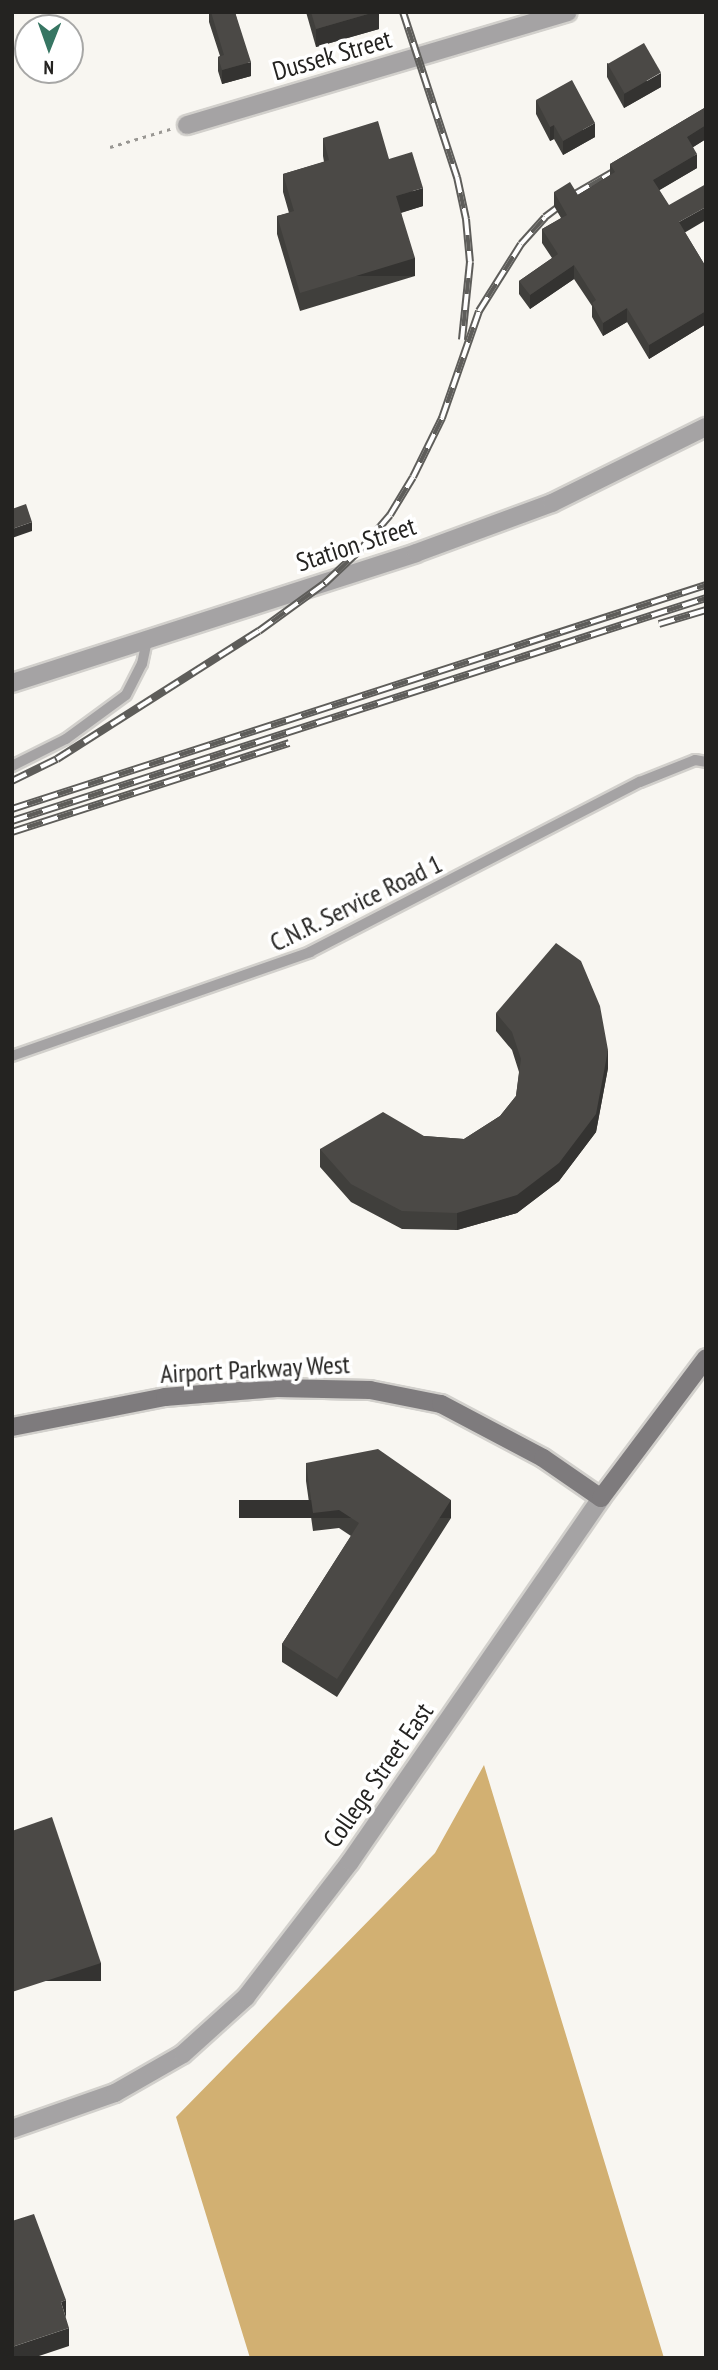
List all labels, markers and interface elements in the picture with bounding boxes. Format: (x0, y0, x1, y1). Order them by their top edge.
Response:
north arrow (14, 14, 84, 84)
street label: Dussek Street (269, 23, 395, 87)
text: N (43, 56, 54, 80)
street label: Station Street (292, 510, 420, 578)
street label: C.N.R. Service Road 1 (264, 848, 448, 958)
street label: Airport Parkway West (159, 1348, 351, 1390)
street label: College Street East (317, 1697, 439, 1853)

